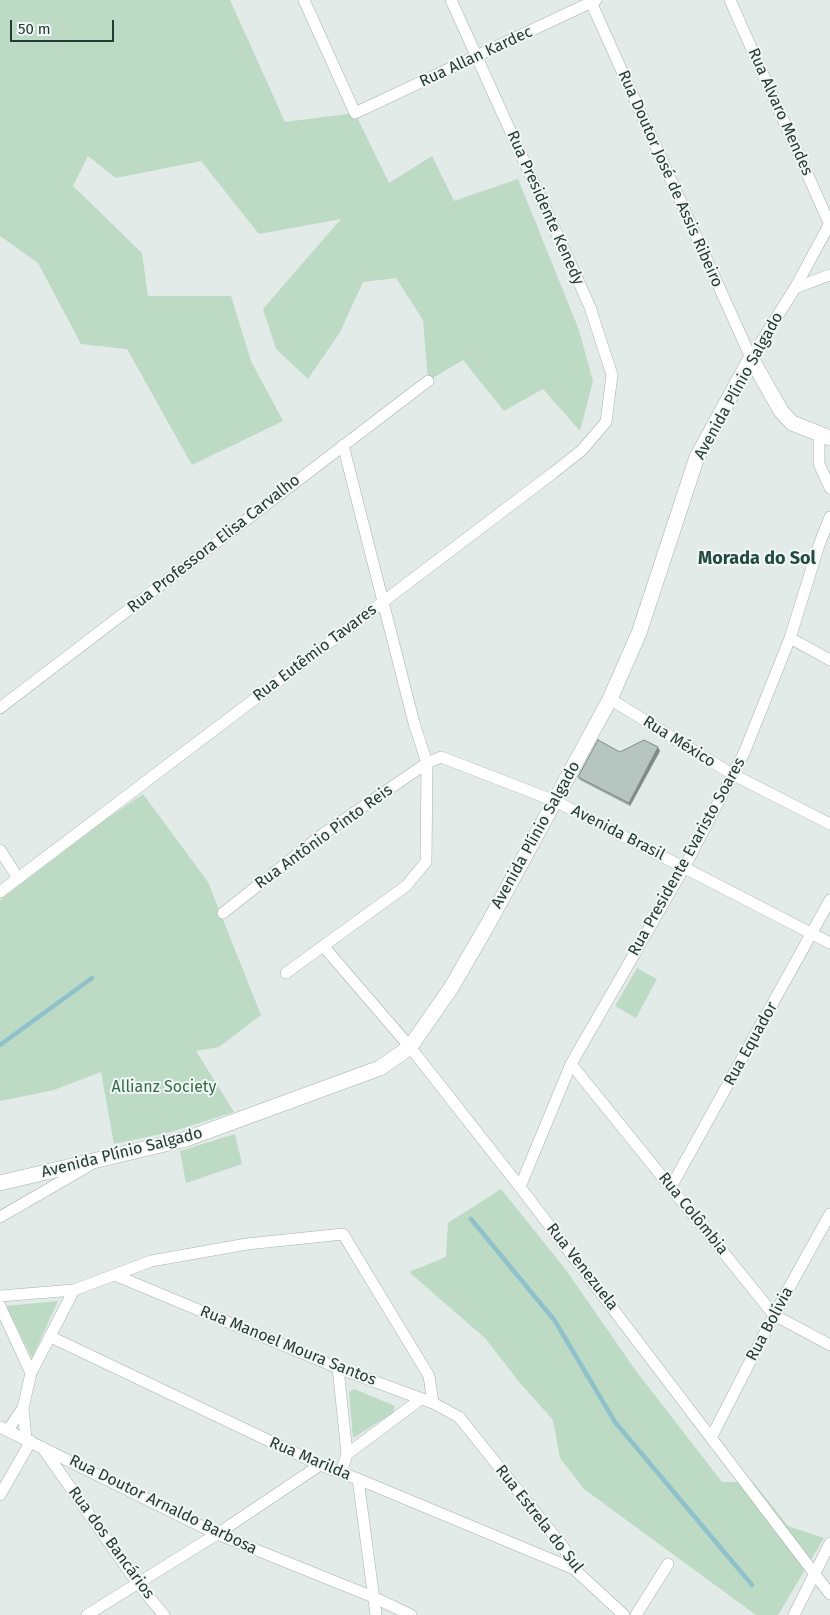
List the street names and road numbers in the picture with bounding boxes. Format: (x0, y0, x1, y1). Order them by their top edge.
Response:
street label: Rua Allan Kardec (416, 22, 536, 92)
street label: Rua Alvaro Mendes (743, 45, 817, 179)
street label: Rua Doutor José de Assis Ribeiro (613, 68, 727, 290)
street label: Rua Presidente Kenedy (502, 128, 588, 288)
street label: Avenida Plínio Salgado (690, 309, 788, 463)
street label: Rua Professora Elisa Carvalho (124, 471, 304, 617)
street label: Rua Eutêmio Tavares (249, 600, 381, 706)
street label: Rua México (639, 712, 719, 772)
street label: Rua Presidente Evaristo Soares (624, 754, 750, 960)
street label: Avenida Plínio Salgado (487, 758, 585, 912)
street label: Rua Antônio Pinto Reis (252, 781, 396, 893)
street label: Avenida Brasil (568, 801, 668, 865)
street label: Rua Equador (720, 999, 782, 1089)
street label: Avenida Plínio Salgado (39, 1124, 205, 1182)
street label: Rua Colômbia (654, 1169, 732, 1259)
street label: Rua Venezuela (542, 1220, 622, 1314)
street label: Rua Bolívia (742, 1284, 798, 1364)
street label: Rua Manoel Moura Santos (197, 1302, 379, 1390)
street label: Rua Marilda (266, 1433, 354, 1485)
street label: Rua Doutor Arnaldo Barbosa (66, 1451, 260, 1559)
street label: Rua Estrela do Sul (491, 1461, 587, 1577)
street label: Rua dos Bancários (64, 1483, 158, 1603)

